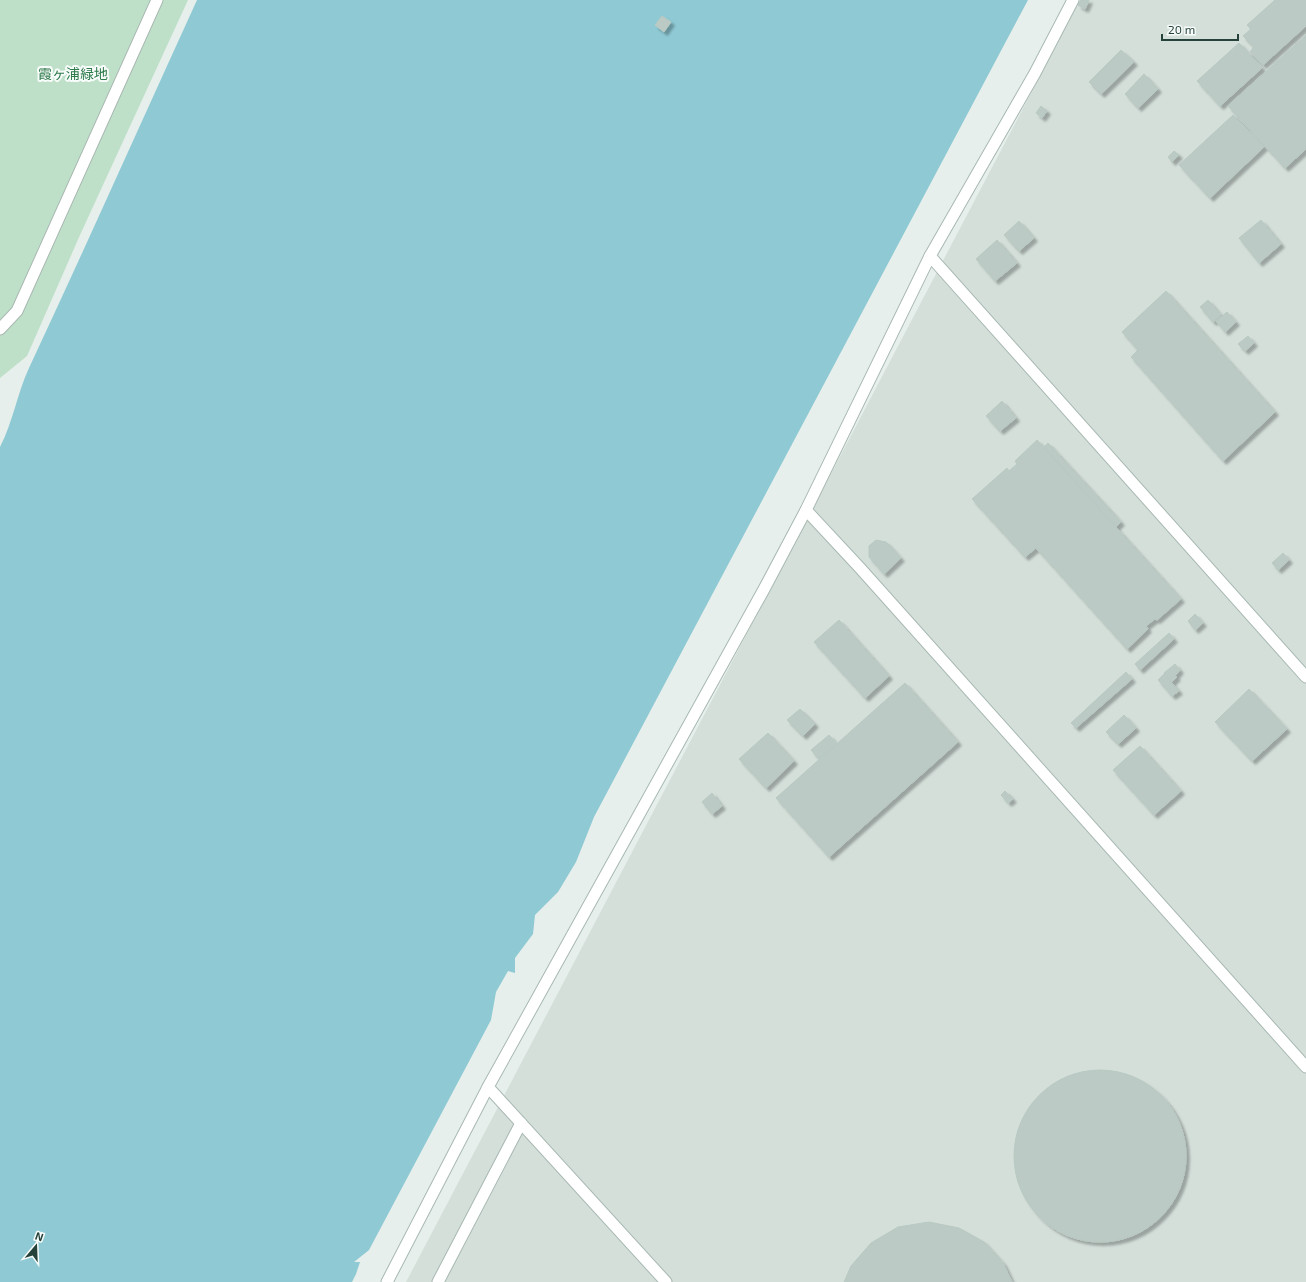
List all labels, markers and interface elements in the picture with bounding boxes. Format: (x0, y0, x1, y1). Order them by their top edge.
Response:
scale bar (1162, 16, 1238, 42)
text: 20 m (1168, 22, 1195, 36)
park label: 霞ヶ浦緑地 (38, 65, 108, 82)
north arrow (16, 1226, 56, 1266)
text: N (34, 1229, 45, 1244)

